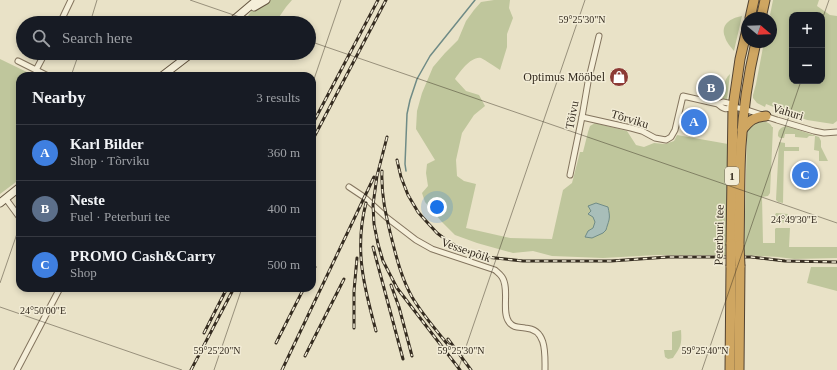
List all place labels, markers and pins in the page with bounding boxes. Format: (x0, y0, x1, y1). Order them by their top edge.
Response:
shop icon: Optimus Mööbel (608, 66, 630, 88)
place label: Optimus Mööbel (523, 70, 606, 84)
pin: B (698, 73, 724, 103)
pin: A (681, 107, 707, 137)
pin: C (792, 160, 818, 190)

